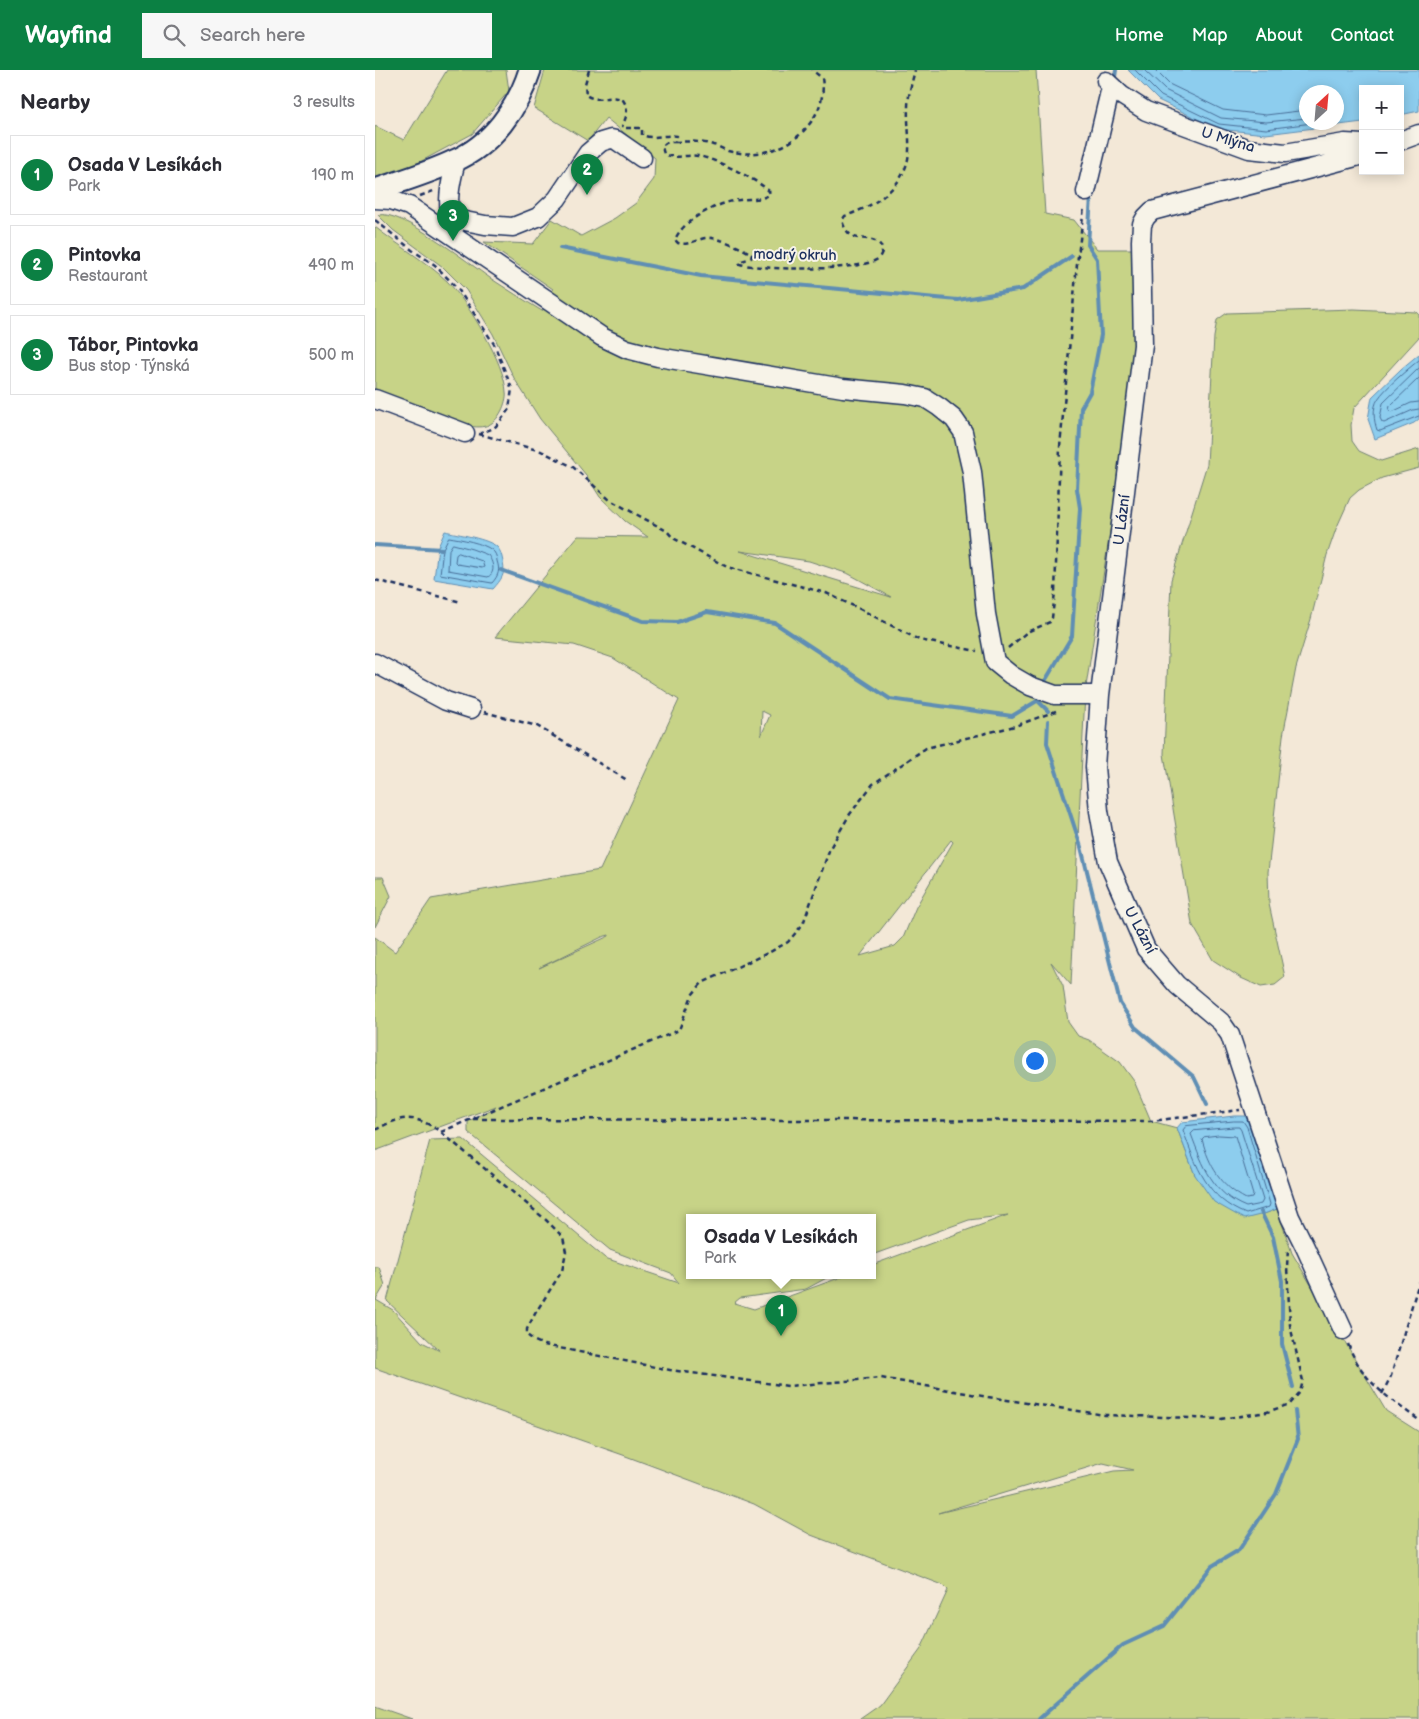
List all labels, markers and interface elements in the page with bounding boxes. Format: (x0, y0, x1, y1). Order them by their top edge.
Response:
search box (142, 13, 492, 58)
text: Wayfind (25, 21, 112, 50)
icon: search (160, 21, 188, 49)
text: Search here (200, 24, 305, 47)
text: Home (1115, 25, 1164, 46)
text: Map (1192, 25, 1228, 46)
text: About (1256, 25, 1303, 46)
text: Contact (1331, 25, 1394, 46)
north arrow (1299, 85, 1344, 130)
map controls (1359, 85, 1404, 175)
button: + (1359, 85, 1404, 130)
text: Nearby (20, 90, 90, 115)
text: 3 results (293, 93, 355, 112)
street label: U Mlýna (1199, 123, 1257, 157)
button: − (1359, 130, 1404, 175)
text: Osada V Lesíkách (68, 154, 222, 177)
pin: 2 (571, 154, 603, 195)
text: 1 (34, 166, 40, 185)
text: 190 m (312, 166, 354, 185)
text: Park (68, 177, 100, 196)
pin: 3 (437, 200, 469, 241)
text: Pintovka (68, 244, 141, 267)
street label: modrý okruh (753, 245, 837, 265)
text: 2 (32, 256, 42, 275)
text: 490 m (308, 256, 354, 275)
text: Restaurant (68, 267, 148, 286)
text: Tábor, Pintovka (68, 334, 199, 357)
text: 3 (32, 346, 42, 365)
text: 500 m (308, 346, 354, 365)
text: Bus stop · Týnská (68, 357, 190, 376)
street label: U Lázní (1109, 493, 1135, 546)
street label: U Lázní (1120, 903, 1161, 957)
your location (1022, 1048, 1048, 1074)
popup (686, 1214, 876, 1279)
text: Osada V Lesíkách (704, 1226, 858, 1249)
text: Park (704, 1249, 736, 1268)
pin: 1 (765, 1295, 797, 1336)

